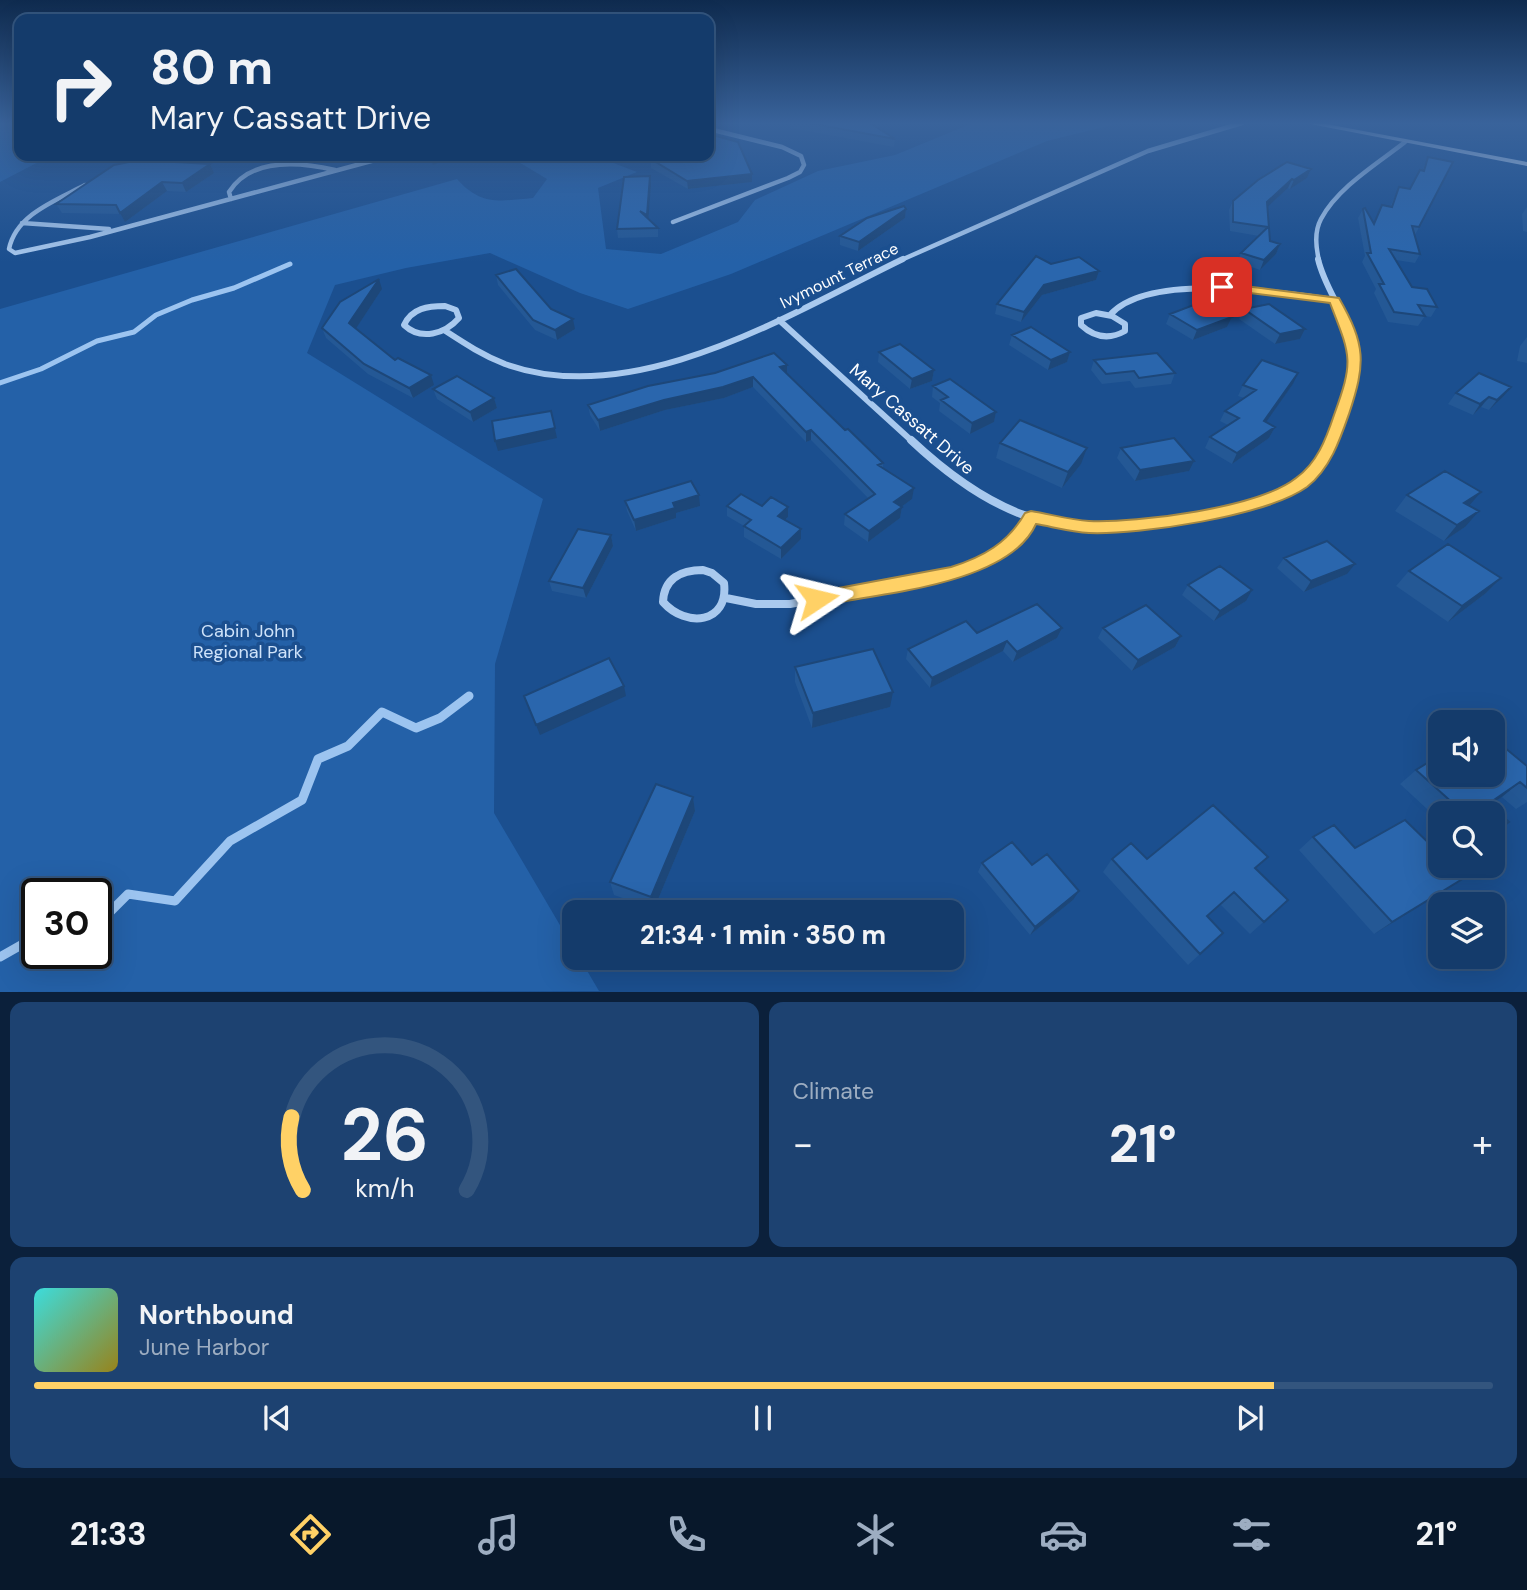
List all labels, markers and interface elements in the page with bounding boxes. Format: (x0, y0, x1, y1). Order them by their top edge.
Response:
text: 80 m (150, 35, 273, 99)
icon: right (35, 42, 126, 133)
text: Mary Cassatt Drive (150, 97, 431, 139)
street label: Ivymount Terrace (777, 238, 902, 313)
pin (1192, 257, 1252, 317)
icon: arrive (1203, 268, 1241, 306)
street label: Mary Cassatt Drive (844, 358, 980, 480)
position arrow (780, 562, 854, 636)
park label: Cabin John Regional Park (193, 619, 303, 664)
map controls (1428, 710, 1505, 969)
button: sound (1428, 710, 1505, 787)
button: search (1428, 801, 1505, 878)
speed limit sign: 30 (21, 878, 112, 969)
button: layers (1428, 892, 1505, 969)
text: 21:34 · 1 min · 350 m (640, 918, 886, 952)
text: Climate (793, 1076, 874, 1106)
text: 26 (340, 1089, 428, 1184)
text: 21° (1109, 1110, 1177, 1178)
text: − (793, 1119, 813, 1169)
text: + (1472, 1119, 1493, 1169)
text: km/h (355, 1172, 414, 1205)
text: Northbound (139, 1298, 294, 1332)
text: June Harbor (139, 1332, 269, 1362)
icon: previous (258, 1399, 296, 1437)
icon: pause (744, 1399, 782, 1437)
icon: next (1231, 1399, 1269, 1437)
icon: directions (286, 1510, 335, 1559)
icon: music (474, 1510, 523, 1559)
icon: phone (662, 1510, 711, 1559)
icon: climate (851, 1510, 900, 1559)
icon: car (1039, 1510, 1088, 1559)
icon: filters (1227, 1510, 1276, 1559)
text: 21:33 (70, 1513, 146, 1555)
text: 21° (1416, 1513, 1457, 1555)

